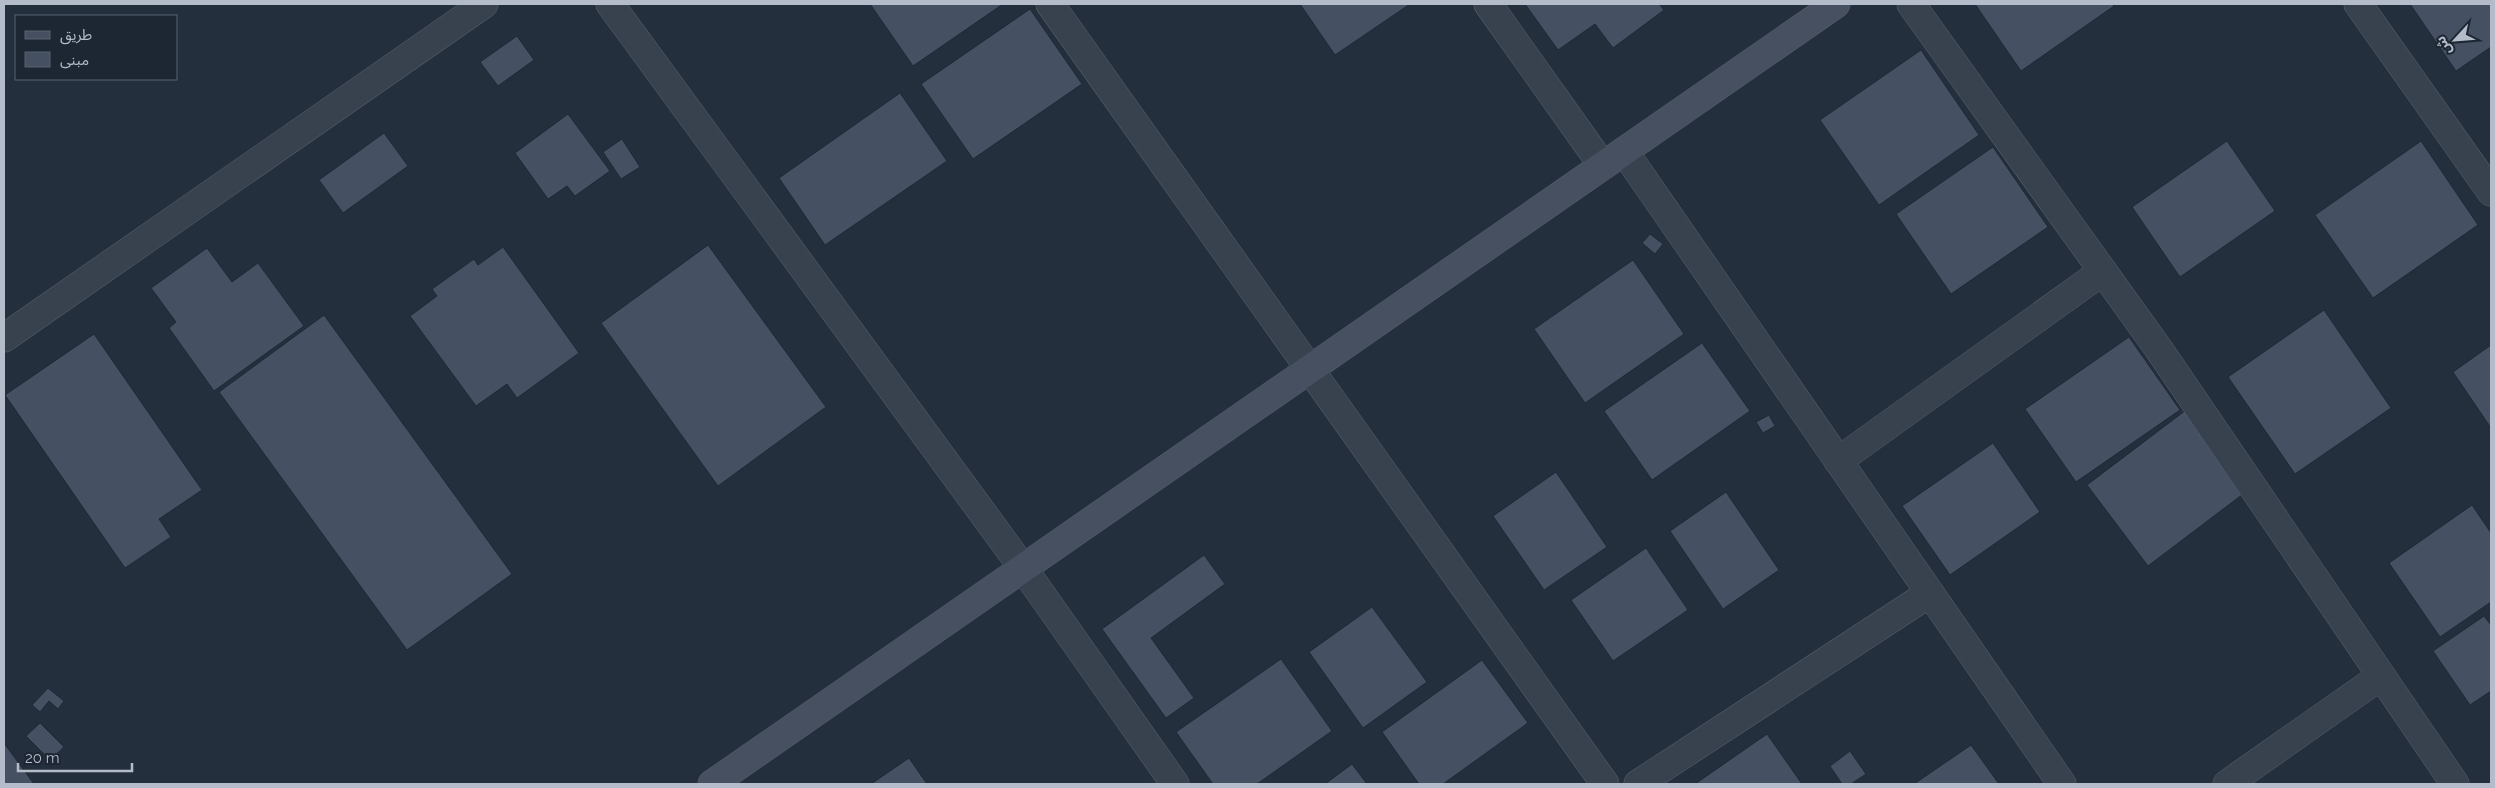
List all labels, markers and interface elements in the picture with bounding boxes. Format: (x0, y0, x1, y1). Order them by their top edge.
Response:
legend (15, 15, 178, 80)
north arrow (2430, 15, 2480, 65)
text: طريق (60, 26, 92, 45)
text: ش (2432, 34, 2455, 58)
text: مبنى (60, 51, 89, 69)
scale bar (18, 740, 131, 772)
text: 20 m (25, 749, 60, 767)

